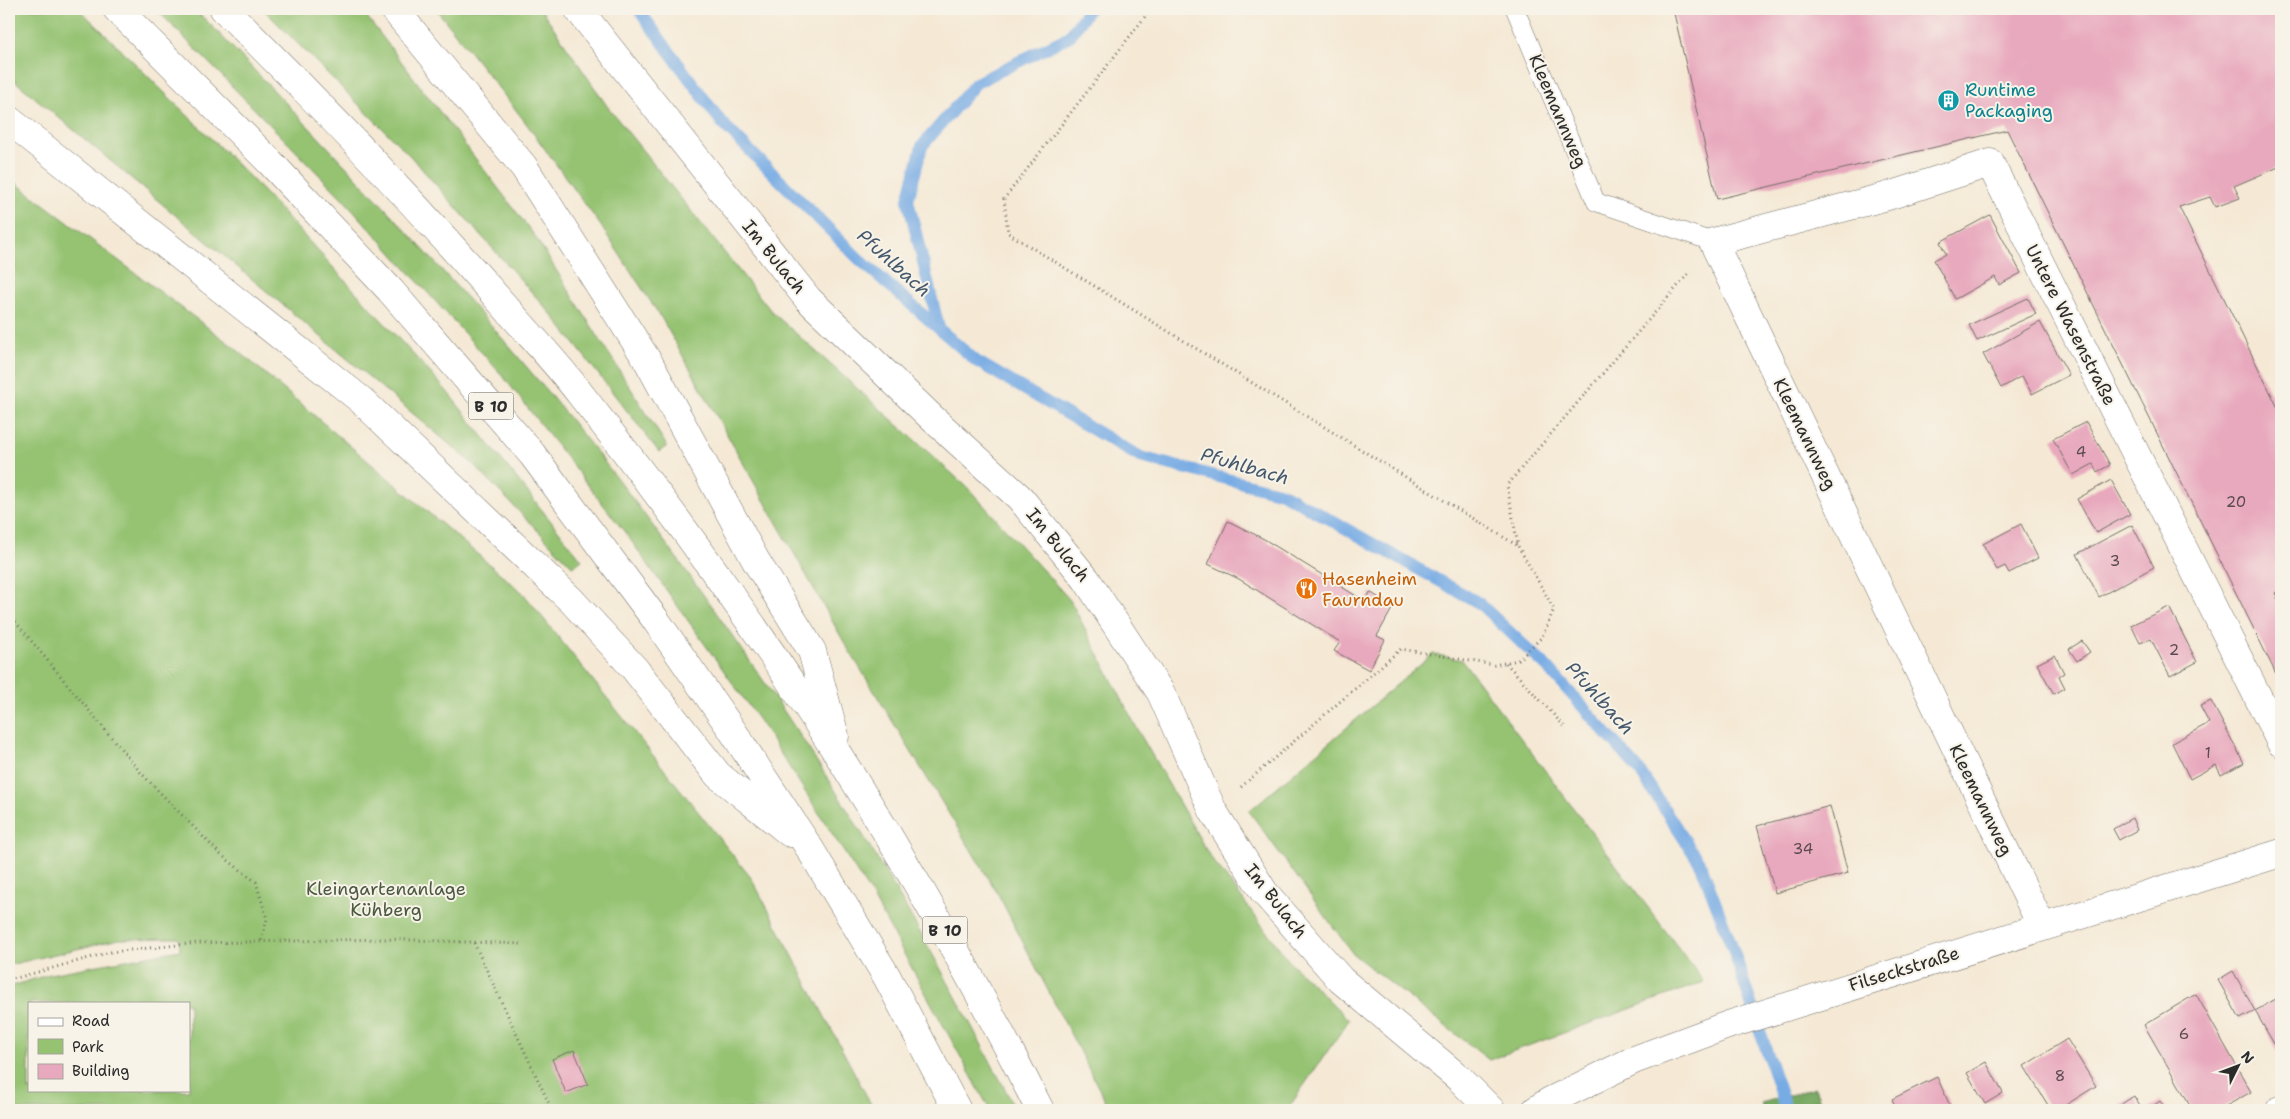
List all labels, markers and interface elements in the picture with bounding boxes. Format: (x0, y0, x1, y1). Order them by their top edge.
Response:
street label: Kleemannweg (1523, 50, 1593, 172)
place label: Runtime Packaging (1965, 78, 2053, 123)
building icon: Runtime Packaging (1937, 88, 1961, 112)
street label: Im Bulach (737, 215, 811, 299)
water label: Pfuhlbach (852, 223, 936, 303)
street label: Untere Wasenstraße (2020, 240, 2122, 410)
street label: Kleemannweg (1768, 374, 1842, 494)
road number: B 10 (468, 392, 514, 420)
water label: Pfuhlbach (1198, 441, 1292, 491)
house number: 4 (2076, 442, 2086, 462)
house number: 20 (2226, 492, 2246, 512)
street label: Im Bulach (1021, 503, 1095, 587)
house number: 3 (2110, 551, 2120, 571)
place label: Hasenheim Faurndau (1322, 567, 1417, 612)
restaurant icon: Hasenheim Faurndau (1294, 577, 1318, 601)
house number: 2 (2169, 640, 2179, 660)
water label: Pfuhlbach (1560, 656, 1640, 740)
street label: Kleemannweg (1944, 740, 2018, 860)
house number: 1 (2205, 743, 2211, 763)
house number: 34 (1793, 839, 1813, 859)
street label: Im Bulach (1239, 859, 1313, 943)
park label: Kleingartenanlage Kühberg (306, 877, 466, 922)
road number: B 10 (922, 916, 968, 944)
street label: Filseckstraße (1846, 941, 1962, 997)
legend (28, 1002, 190, 1092)
text: Road (72, 1011, 110, 1031)
house number: 6 (2179, 1024, 2189, 1044)
text: Park (72, 1037, 104, 1057)
north arrow (2212, 1042, 2262, 1092)
text: N (2237, 1047, 2258, 1067)
text: Building (72, 1061, 129, 1081)
house number: 8 (2055, 1066, 2065, 1086)

